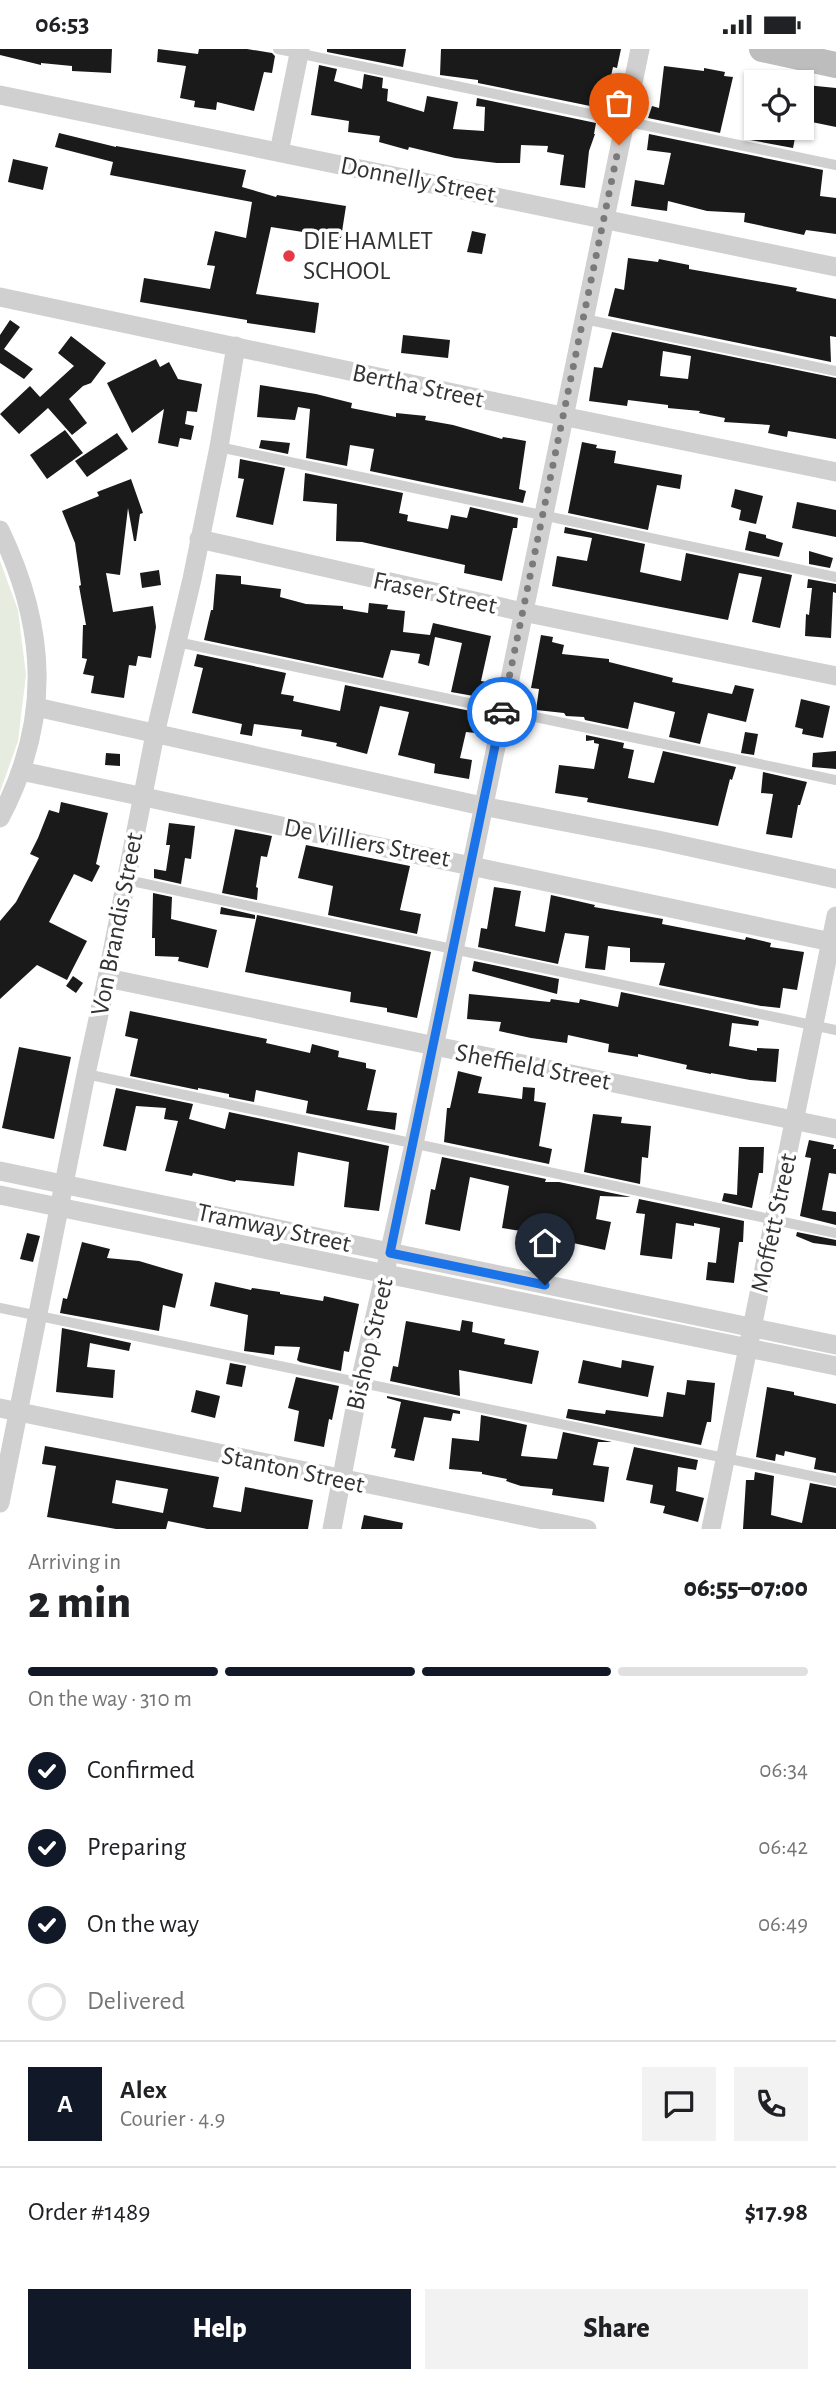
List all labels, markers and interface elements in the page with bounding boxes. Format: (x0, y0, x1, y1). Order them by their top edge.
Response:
text: 06:53 (35, 11, 90, 37)
map controls (744, 70, 814, 140)
button: locate (744, 70, 814, 140)
pin (589, 73, 649, 145)
icon: bag (600, 84, 638, 122)
street label: Donnelly Street (338, 152, 498, 208)
place label: DIE HAMLET SCHOOL (303, 228, 433, 284)
marker: DIE HAMLET SCHOOL (281, 248, 297, 264)
street label: Bertha Street (350, 359, 486, 413)
street label: Fraser Street (371, 567, 499, 619)
courier (467, 677, 537, 747)
icon: car (483, 693, 521, 731)
street label: De Villiers Street (282, 814, 452, 872)
street label: Von Brandis Street (87, 830, 147, 1018)
street label: Sheffield Street (453, 1039, 613, 1095)
street label: Moffett Street (747, 1151, 801, 1295)
street label: Tramway Street (195, 1199, 353, 1257)
pin (515, 1213, 575, 1285)
icon: home (526, 1224, 564, 1262)
street label: Bishop Street (342, 1275, 398, 1413)
street label: Stanton Street (219, 1442, 367, 1498)
text: Arriving in (28, 1551, 121, 1574)
text: 06:55–07:00 (684, 1575, 808, 1601)
text: 2 min (28, 1580, 131, 1626)
text: On the way · 310 m (28, 1688, 192, 1711)
icon: check (28, 1752, 66, 1790)
text: Confirmed (87, 1757, 195, 1783)
text: 06:34 (759, 1759, 808, 1782)
icon: check (28, 1829, 66, 1867)
text: Preparing (87, 1834, 186, 1860)
text: 06:42 (758, 1836, 808, 1859)
icon: check (28, 1906, 66, 1944)
text: On the way (87, 1911, 199, 1937)
text: 06:49 (758, 1913, 808, 1936)
text: Delivered (87, 1988, 185, 2014)
button: chat (642, 2067, 716, 2141)
button: phone (734, 2067, 808, 2141)
text: Alex (120, 2077, 167, 2103)
text: A (57, 2091, 73, 2117)
text: Courier · 4.9 (120, 2108, 225, 2131)
text: Order #1489 (28, 2199, 150, 2225)
text: $17.98 (744, 2199, 808, 2225)
button: Help (28, 2289, 411, 2369)
button: Share (425, 2289, 808, 2369)

